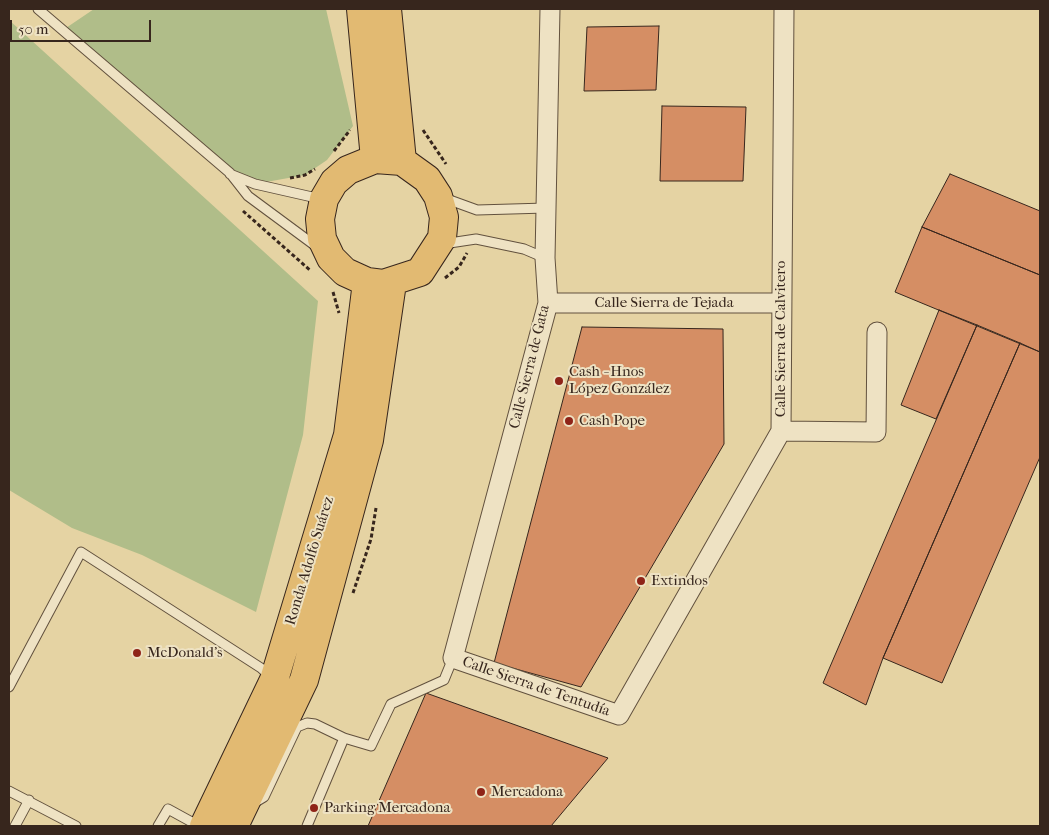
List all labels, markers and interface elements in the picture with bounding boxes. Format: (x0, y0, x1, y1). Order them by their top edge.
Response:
scale bar (12, 10, 154, 42)
text: 50 m (18, 20, 48, 38)
street label: Calle Sierra de Calvitero (772, 261, 790, 417)
street label: Calle Sierra de Tejada (594, 294, 734, 312)
street label: Calle Sierra de Gata (506, 303, 554, 431)
place label: Cash - Hnos López González (569, 363, 670, 398)
marker: Cash - Hnos López González (553, 375, 565, 387)
place label: Cash Pope (579, 412, 645, 430)
marker: Cash Pope (563, 415, 575, 427)
street label: Ronda Adolfo Suárez (282, 494, 338, 628)
place label: Extindos (651, 572, 708, 590)
marker: Extindos (635, 575, 647, 587)
place label: McDonald's (147, 644, 223, 662)
marker: McDonald's (131, 647, 143, 659)
street label: Calle Sierra de Tentudía (460, 653, 612, 721)
place label: Mercadona (491, 783, 563, 801)
marker: Mercadona (475, 786, 487, 798)
place label: Parking Mercadona (324, 799, 450, 817)
marker: Parking Mercadona (308, 802, 320, 814)

